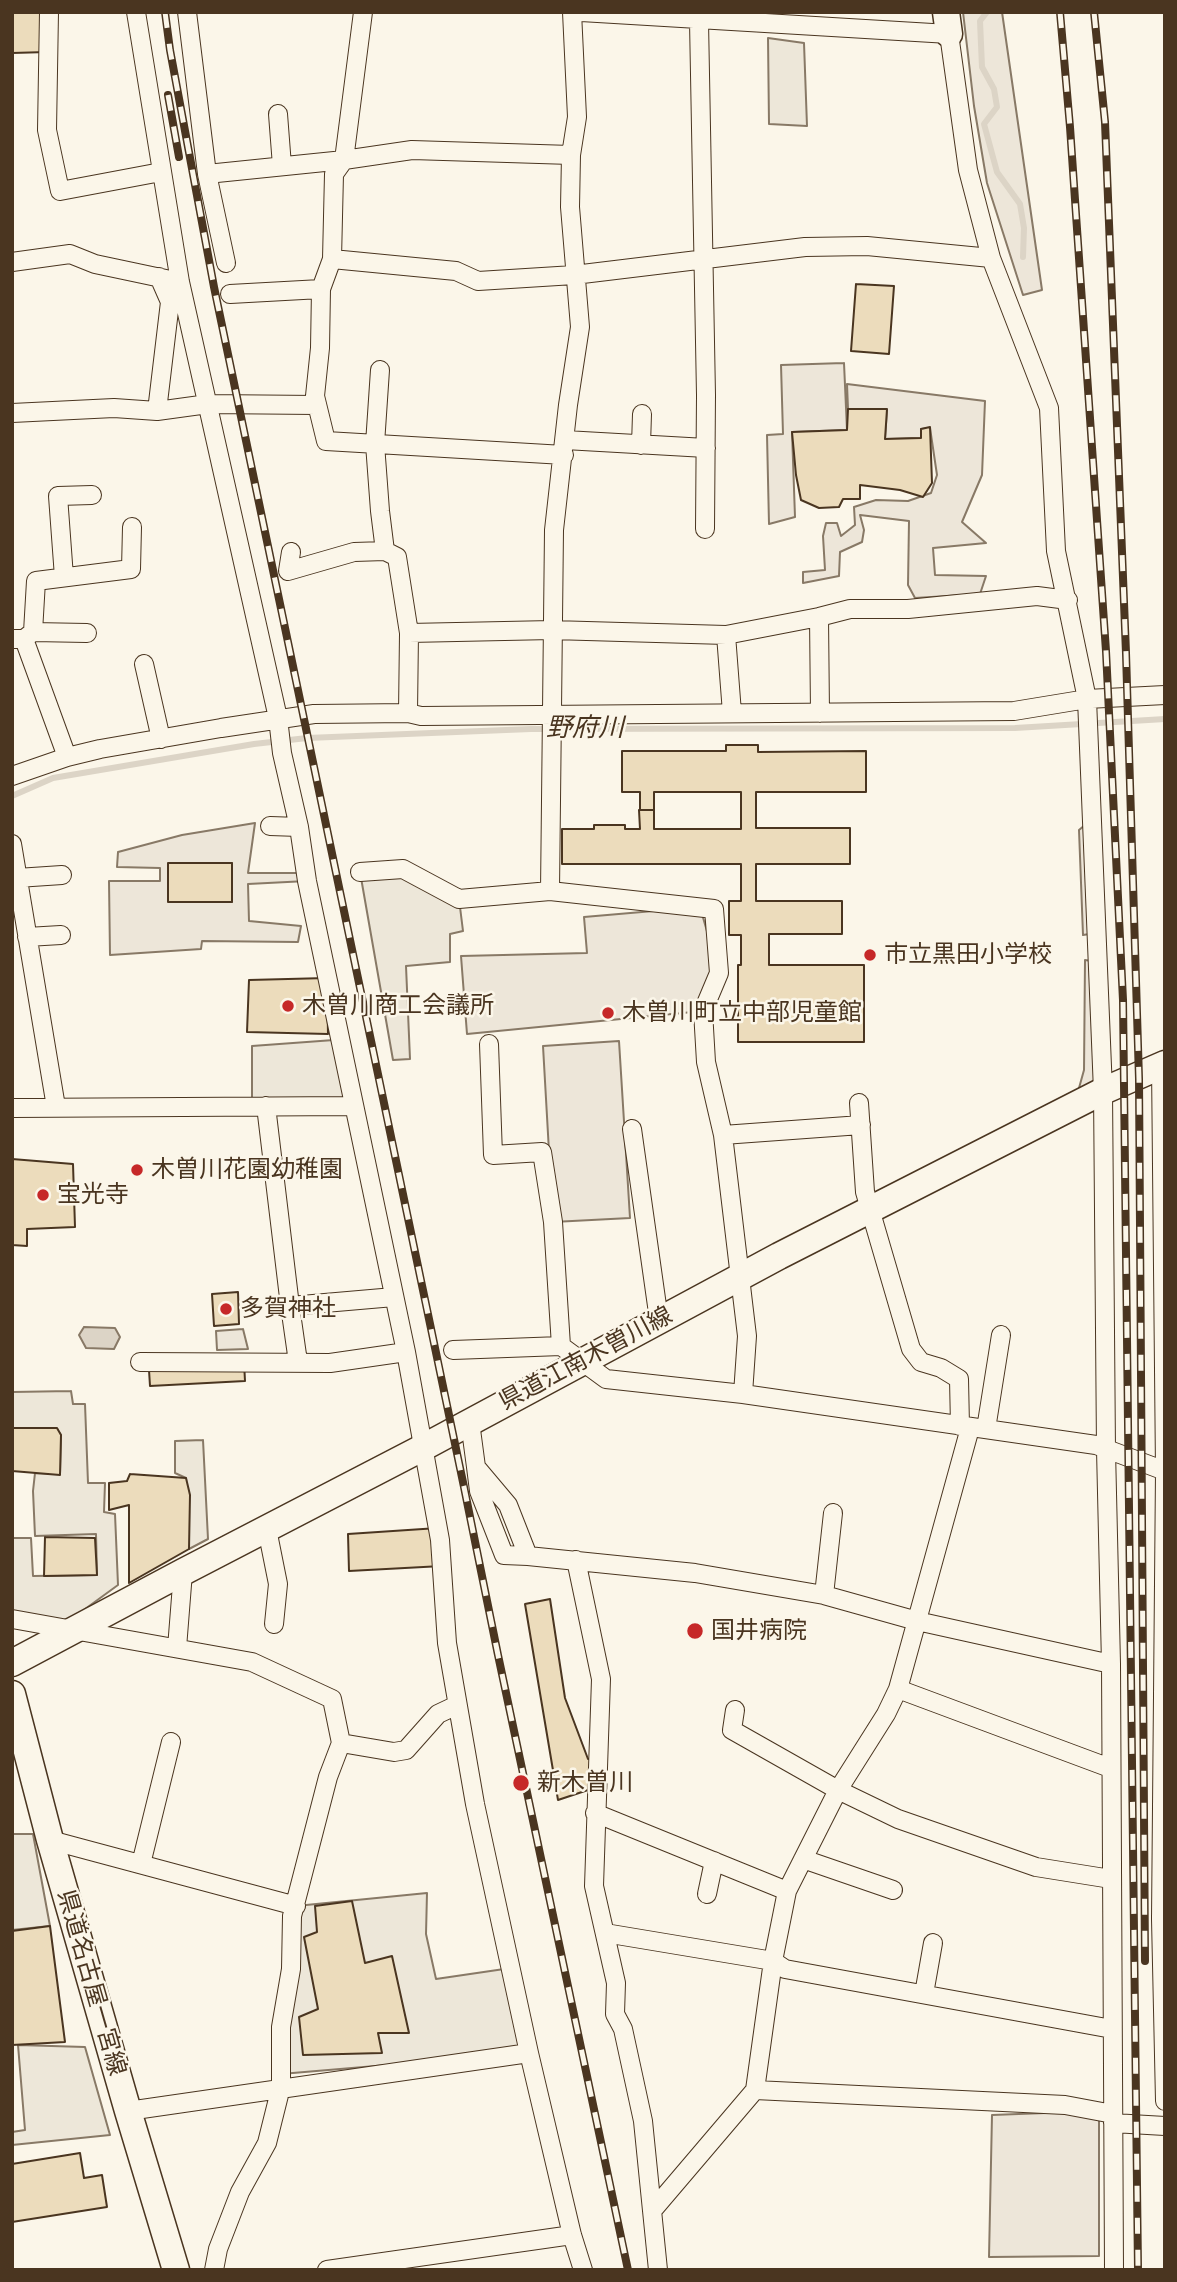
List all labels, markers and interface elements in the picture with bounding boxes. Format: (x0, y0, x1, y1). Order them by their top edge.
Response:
water label: 野府川 (546, 713, 624, 745)
place label: 市立黒田小学校 (884, 941, 1052, 969)
marker: 市立黒田小学校 (862, 947, 878, 963)
place label: 木曽川商工会議所 (302, 992, 494, 1020)
marker: 木曽川商工会議所 (280, 998, 296, 1014)
place label: 木曽川町立中部児童館 (622, 999, 862, 1027)
marker: 木曽川町立中部児童館 (600, 1005, 616, 1021)
place label: 木曽川花園幼稚園 (151, 1156, 343, 1184)
marker: 木曽川花園幼稚園 (129, 1162, 145, 1178)
place label: 宝光寺 (57, 1181, 129, 1209)
marker: 宝光寺 (35, 1187, 51, 1203)
place label: 多賀神社 (240, 1295, 336, 1323)
marker: 多賀神社 (218, 1301, 234, 1317)
street label: 県道江南木曽川線 (494, 1301, 678, 1417)
place label: 国井病院 (711, 1617, 807, 1645)
marker: 国井病院 (685, 1621, 705, 1641)
place label: 新木曽川 (537, 1769, 633, 1797)
marker: 新木曽川 (511, 1773, 531, 1793)
street label: 県道名古屋一宮線 (51, 1887, 131, 2079)

